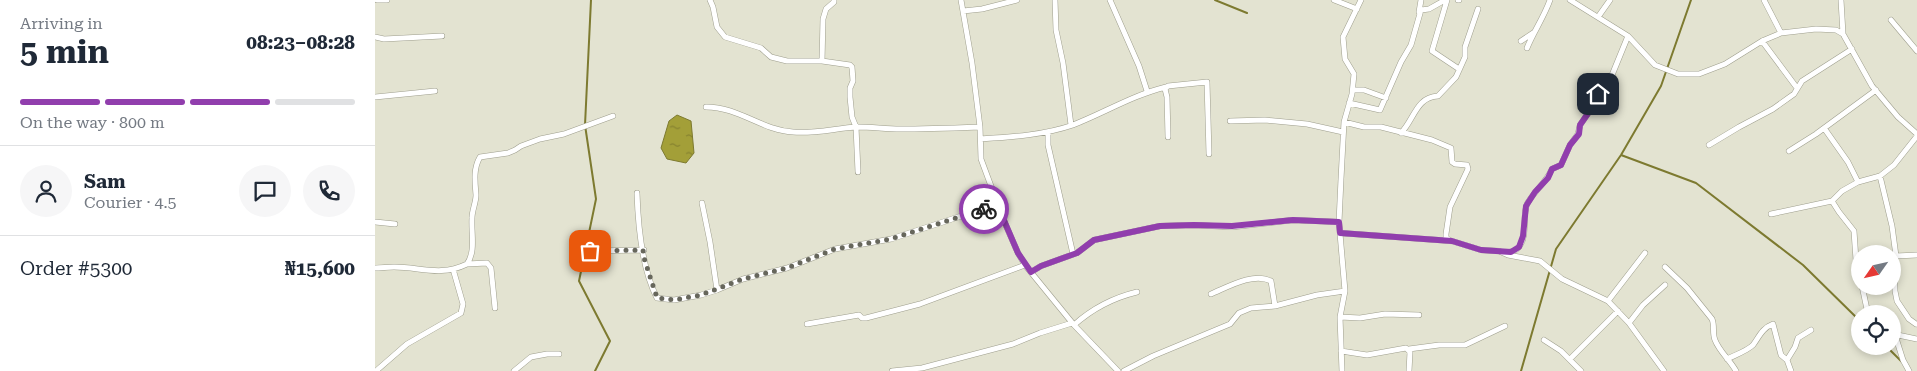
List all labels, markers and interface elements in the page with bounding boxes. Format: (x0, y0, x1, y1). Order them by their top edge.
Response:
text: Arriving in (20, 14, 103, 33)
text: 08:23–08:28 (246, 31, 355, 54)
text: 5 min (20, 33, 109, 71)
pin (1577, 73, 1619, 115)
icon: home (1584, 80, 1612, 108)
text: On the way · 800 m (20, 113, 165, 132)
button: person (20, 165, 72, 217)
button: chat (239, 165, 291, 217)
button: phone (303, 165, 355, 217)
text: Sam (84, 170, 126, 193)
courier (959, 184, 1009, 234)
text: Courier · 4.5 (84, 193, 177, 212)
icon: bike (970, 195, 998, 223)
pin (569, 230, 611, 272)
icon: bag (576, 237, 604, 265)
north arrow (1851, 245, 1901, 295)
map controls (1851, 245, 1901, 355)
text: Order #5300 (20, 257, 132, 280)
text: ₦15,600 (285, 257, 355, 280)
button: locate (1851, 305, 1901, 355)

